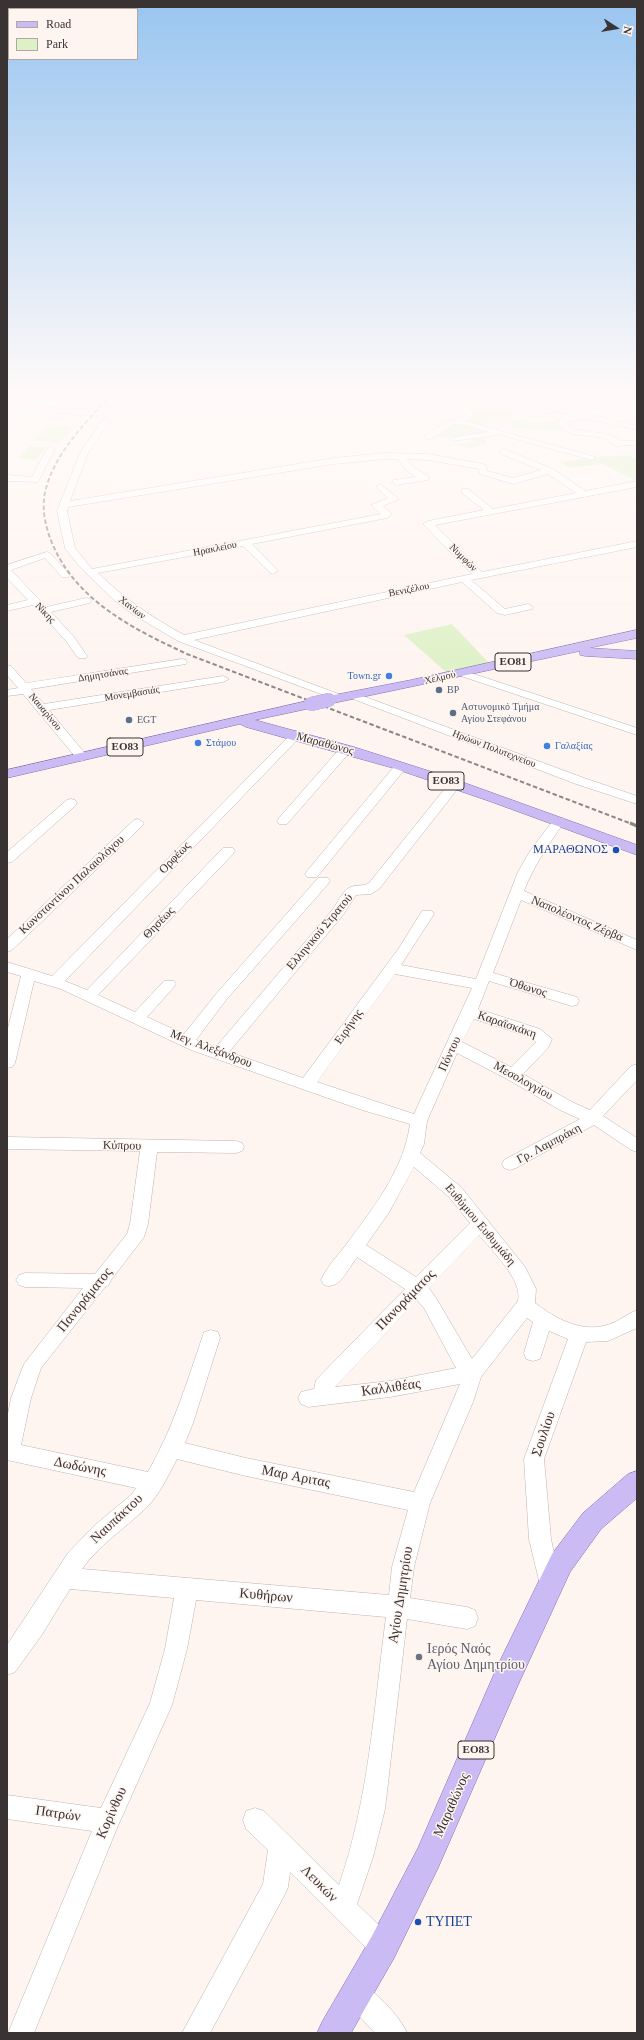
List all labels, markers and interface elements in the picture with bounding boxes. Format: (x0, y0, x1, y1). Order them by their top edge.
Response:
legend (8, 8, 138, 60)
north arrow (596, 8, 636, 48)
text: Road (46, 17, 71, 31)
text: N (621, 25, 634, 36)
text: Park (46, 37, 68, 51)
street label: Ηρακλείου (192, 539, 238, 559)
street label: Νυμφών (447, 542, 479, 574)
street label: Βενιζέλου (388, 580, 430, 600)
street label: Χανίων (116, 594, 148, 622)
street label: Νίκης (32, 600, 58, 626)
road number: ΕΟ81 (495, 653, 531, 671)
street label: Δημητσάνας (77, 665, 129, 685)
street label: Χελμού (423, 669, 457, 687)
place label: Town.gr (348, 670, 381, 682)
marker: Town.gr (384, 671, 394, 681)
street label: Μονεμβασιάς (104, 684, 160, 704)
place label: BP (447, 684, 459, 696)
marker: BP (434, 685, 444, 695)
street label: Ναυαρίνου (26, 691, 64, 733)
place label: Αστυνομικό Τμήμα Αγίου Στεφάνου (461, 701, 539, 724)
marker: Αστυνομικό Τμήμα Αγίου Στεφάνου (448, 708, 458, 718)
place label: EGT (137, 714, 156, 726)
marker: EGT (124, 715, 134, 725)
street label: Ηρώων Πολυτεχνείου (451, 728, 537, 770)
street label: Μαραθώνος (295, 729, 355, 759)
place label: Στάμου (206, 737, 236, 749)
road number: ΕΟ83 (107, 738, 143, 756)
marker: Στάμου (193, 738, 203, 748)
place label: Γαλαξίας (555, 740, 592, 752)
marker: Γαλαξίας (542, 741, 552, 751)
road number: ΕΟ83 (428, 772, 464, 790)
street label: Κωνσταντίνου Παλαιολόγου (17, 833, 127, 937)
street label: Ορφέως (156, 839, 194, 877)
place label: ΜΑΡΑΘΩΝΟΣ (533, 843, 608, 857)
marker: ΜΑΡΑΘΩΝΟΣ (611, 845, 621, 855)
street label: Ελληνικού Στρατού (284, 891, 356, 973)
street label: Ναπολέοντος Ζέρβα (529, 893, 625, 945)
street label: Θησέως (140, 904, 178, 942)
street label: Όθωνος (507, 975, 549, 1001)
street label: Ειρήνης (332, 1007, 366, 1047)
street label: Καραϊσκάκη (476, 1008, 538, 1042)
street label: Μεγ. Αλεξάνδρου (168, 1027, 254, 1071)
street label: Πόντου (436, 1034, 464, 1074)
street label: Μεσολογγίου (491, 1059, 555, 1103)
street label: Γρ. Λαμπράκη (514, 1121, 584, 1167)
street label: Κύπρου (103, 1138, 141, 1154)
street label: Ευθύμιου Ευθυμιάδη (442, 1181, 518, 1269)
street label: Πανοράματος (54, 1264, 116, 1336)
street label: Πανοράματος (373, 1266, 439, 1334)
street label: Καλλιθέας (360, 1376, 422, 1400)
street label: Σουλίου (528, 1409, 560, 1459)
street label: Δωδώνης (52, 1454, 108, 1480)
street label: Μαρ Αριτας (260, 1462, 332, 1492)
street label: Ναυπάκτου (87, 1491, 147, 1547)
street label: Αγίου Δημητρίου (385, 1545, 417, 1645)
street label: Κυθήρων (239, 1585, 293, 1607)
place label: Ιερός Ναός Αγίου Δημητρίου (427, 1641, 525, 1674)
marker: Ιερός Ναός Αγίου Δημητρίου (414, 1652, 424, 1662)
road number: ΕΟ83 (458, 1741, 494, 1759)
street label: Μαραθώνος (430, 1770, 474, 1840)
street label: Κορίνθου (93, 1785, 131, 1841)
street label: Πατρών (34, 1803, 82, 1825)
street label: Λευκών (297, 1862, 341, 1906)
place label: ΤΥΠΕΤ (426, 1914, 472, 1930)
marker: ΤΥΠΕΤ (413, 1917, 423, 1927)

